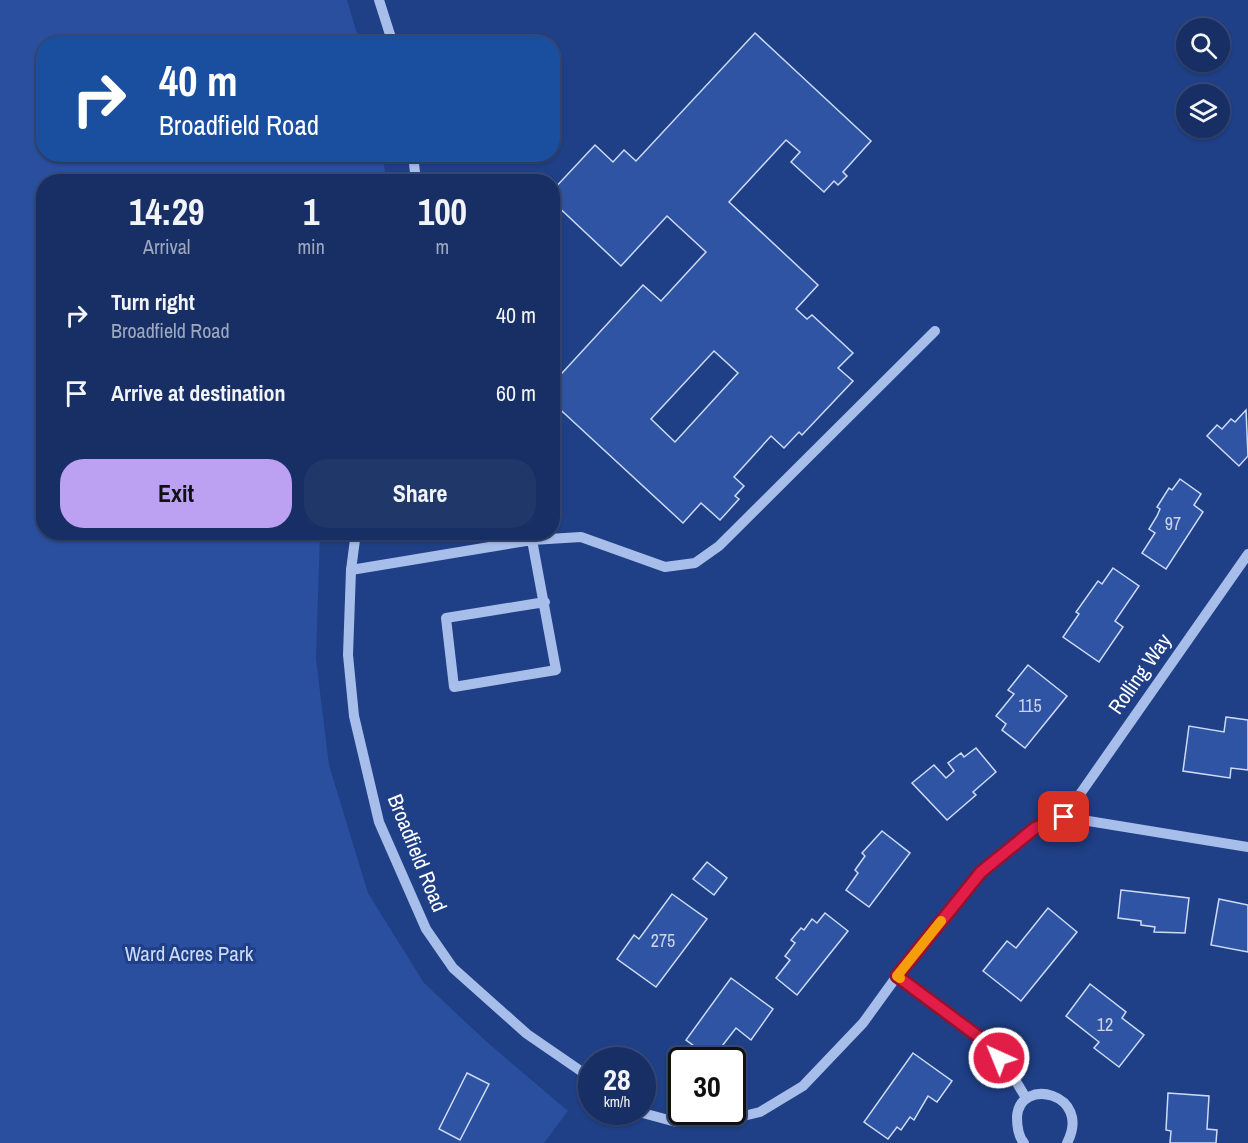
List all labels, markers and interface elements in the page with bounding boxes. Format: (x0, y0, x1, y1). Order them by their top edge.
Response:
map controls (1176, 18, 1230, 138)
button: search (1176, 18, 1230, 72)
text: 40 m (159, 53, 238, 109)
icon: right (60, 60, 138, 138)
button: layers (1176, 84, 1230, 138)
text: Broadfield Road (159, 107, 319, 143)
text: 14:29 (129, 188, 204, 236)
text: 1 (303, 188, 319, 236)
text: 100 (418, 188, 467, 236)
text: Arrival (143, 233, 190, 260)
text: min (297, 233, 325, 260)
text: m (436, 233, 449, 260)
text: Turn right (111, 287, 195, 317)
icon: right (60, 299, 93, 332)
text: 40 m (496, 300, 536, 330)
text: Broadfield Road (111, 317, 230, 344)
icon: arrive (60, 377, 93, 410)
text: Arrive at destination (111, 378, 285, 408)
text: 60 m (496, 378, 536, 408)
button: Exit (60, 459, 292, 528)
button: Share (304, 459, 536, 528)
house number: 97 (1165, 511, 1181, 536)
street label: Rolling Way (1101, 627, 1178, 720)
house number: 115 (1018, 693, 1042, 718)
street label: Broadfield Road (381, 790, 454, 916)
pin (1038, 791, 1089, 842)
icon: arrive (1047, 800, 1080, 833)
house number: 275 (651, 928, 675, 953)
park label: Ward Acres Park (125, 939, 254, 968)
house number: 12 (1097, 1012, 1113, 1037)
position arrow (967, 1026, 1031, 1090)
speed limit sign: 30 (668, 1047, 746, 1125)
text: 28 (603, 1059, 631, 1099)
text: km/h (604, 1091, 630, 1112)

